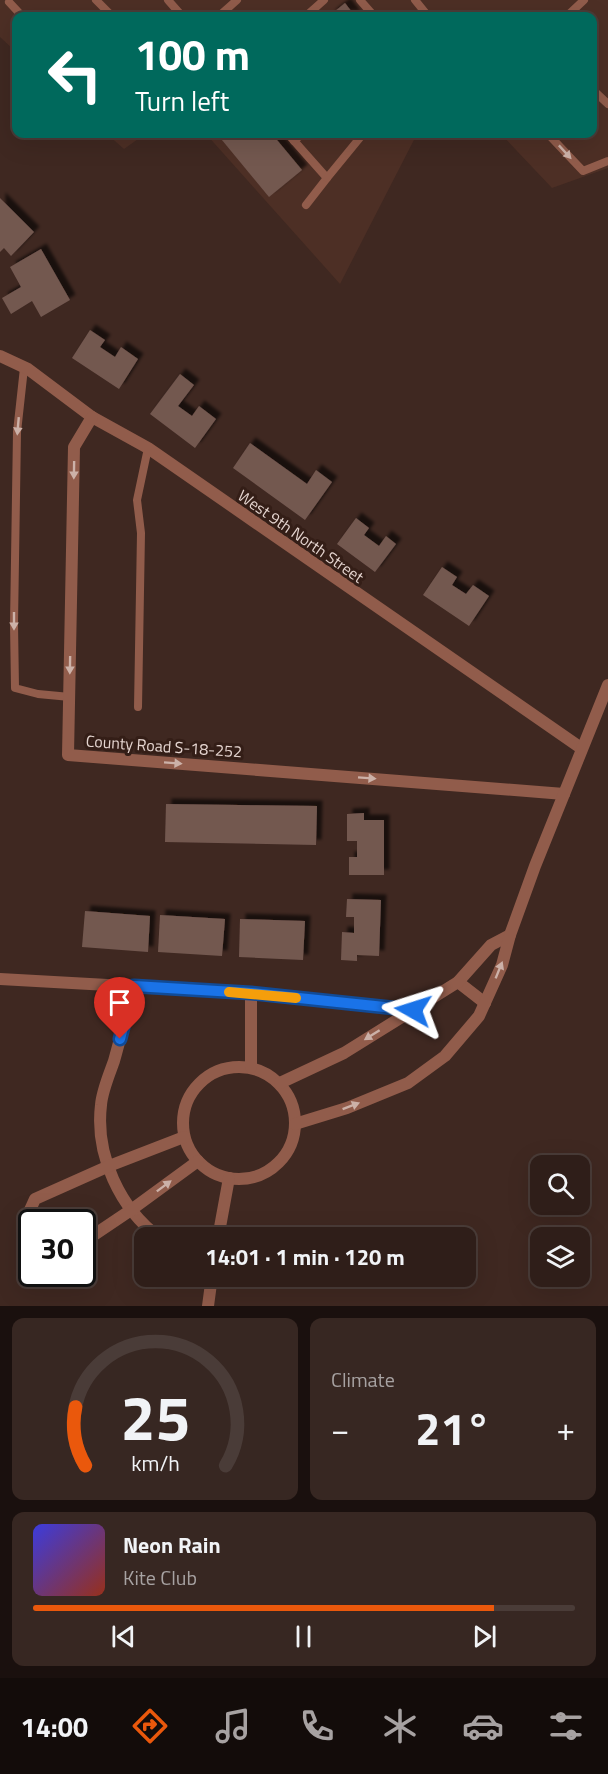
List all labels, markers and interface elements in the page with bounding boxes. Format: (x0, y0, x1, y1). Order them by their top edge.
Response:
text: 100 m (135, 22, 250, 86)
icon: left (36, 36, 114, 114)
text: Turn left (135, 80, 229, 121)
one-way arrow (558, 145, 572, 159)
one-way arrow (13, 416, 23, 435)
one-way arrow (69, 461, 79, 480)
street label: West 9th North Street (233, 483, 369, 589)
one-way arrow (9, 611, 19, 630)
one-way arrow (65, 656, 75, 675)
street label: County Road S-18-252 (85, 729, 243, 763)
one-way arrow (163, 758, 182, 768)
one-way arrow (358, 773, 377, 783)
one-way arrow (494, 960, 504, 978)
pin (94, 977, 145, 1039)
position arrow (381, 978, 445, 1042)
icon: arrive (103, 986, 136, 1019)
one-way arrow (364, 1030, 381, 1041)
one-way arrow (342, 1100, 360, 1110)
map controls (530, 1155, 590, 1287)
button: search (530, 1155, 590, 1215)
one-way arrow (157, 1180, 172, 1192)
speed limit sign: 30 (18, 1209, 96, 1287)
button: layers (530, 1227, 590, 1287)
text: 14:01 · 1 min · 120 m (205, 1240, 405, 1274)
text: Climate (331, 1364, 395, 1395)
text: 25 (120, 1369, 190, 1464)
text: 21° (415, 1394, 491, 1462)
text: − (331, 1404, 349, 1454)
text: + (557, 1404, 575, 1454)
text: km/h (131, 1447, 179, 1479)
text: Neon Rain (123, 1528, 221, 1562)
text: Kite Club (123, 1562, 197, 1593)
icon: previous (107, 1620, 140, 1653)
icon: pause (287, 1620, 320, 1653)
icon: next (468, 1620, 501, 1653)
icon: directions (129, 1705, 171, 1747)
icon: music (212, 1705, 254, 1747)
icon: phone (296, 1705, 338, 1747)
icon: climate (379, 1705, 421, 1747)
icon: car (462, 1705, 504, 1747)
icon: filters (545, 1705, 587, 1747)
text: 14:00 (21, 1706, 88, 1747)

